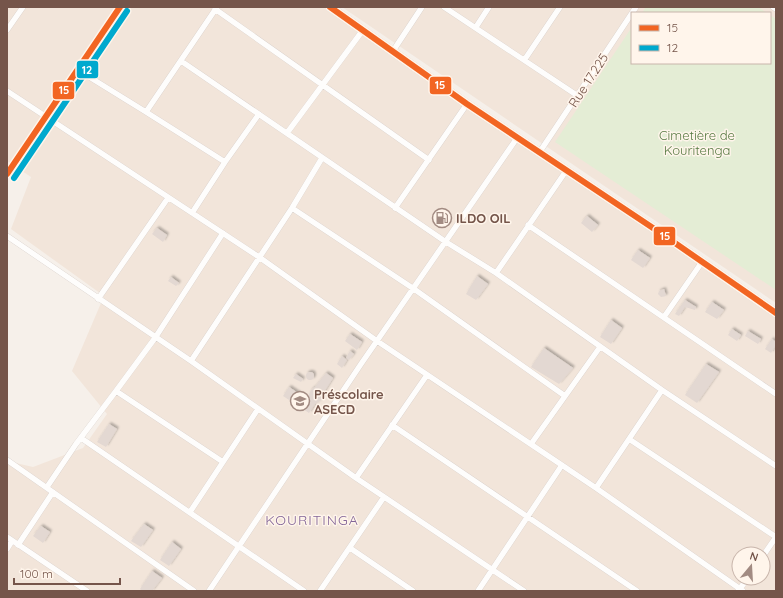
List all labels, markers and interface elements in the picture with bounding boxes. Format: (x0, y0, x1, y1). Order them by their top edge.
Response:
legend (631, 12, 771, 64)
text: 15 (667, 20, 678, 35)
text: 12 (667, 40, 678, 55)
street label: Rue 17.225 (565, 50, 611, 110)
line badge: 12 (76, 60, 99, 79)
text: 12 (82, 63, 92, 77)
line badge: 15 (429, 76, 452, 95)
text: 15 (435, 78, 445, 92)
line badge: 15 (52, 81, 75, 100)
text: 15 (59, 83, 69, 97)
park label: Cimetière de Kouritenga (659, 127, 735, 158)
fuel station icon: ILDO OIL (431, 207, 453, 229)
place label: ILDO OIL (456, 210, 510, 226)
line badge: 15 (653, 226, 676, 246)
text: 15 (660, 229, 670, 243)
place label: Préscolaire ASECD (314, 386, 384, 417)
school or university icon: Préscolaire ASECD (289, 390, 311, 412)
district label: KOURITINGA (265, 511, 359, 529)
north arrow (731, 546, 771, 586)
text: N (748, 549, 760, 564)
scale bar (14, 560, 120, 586)
text: 100 m (20, 566, 53, 581)

